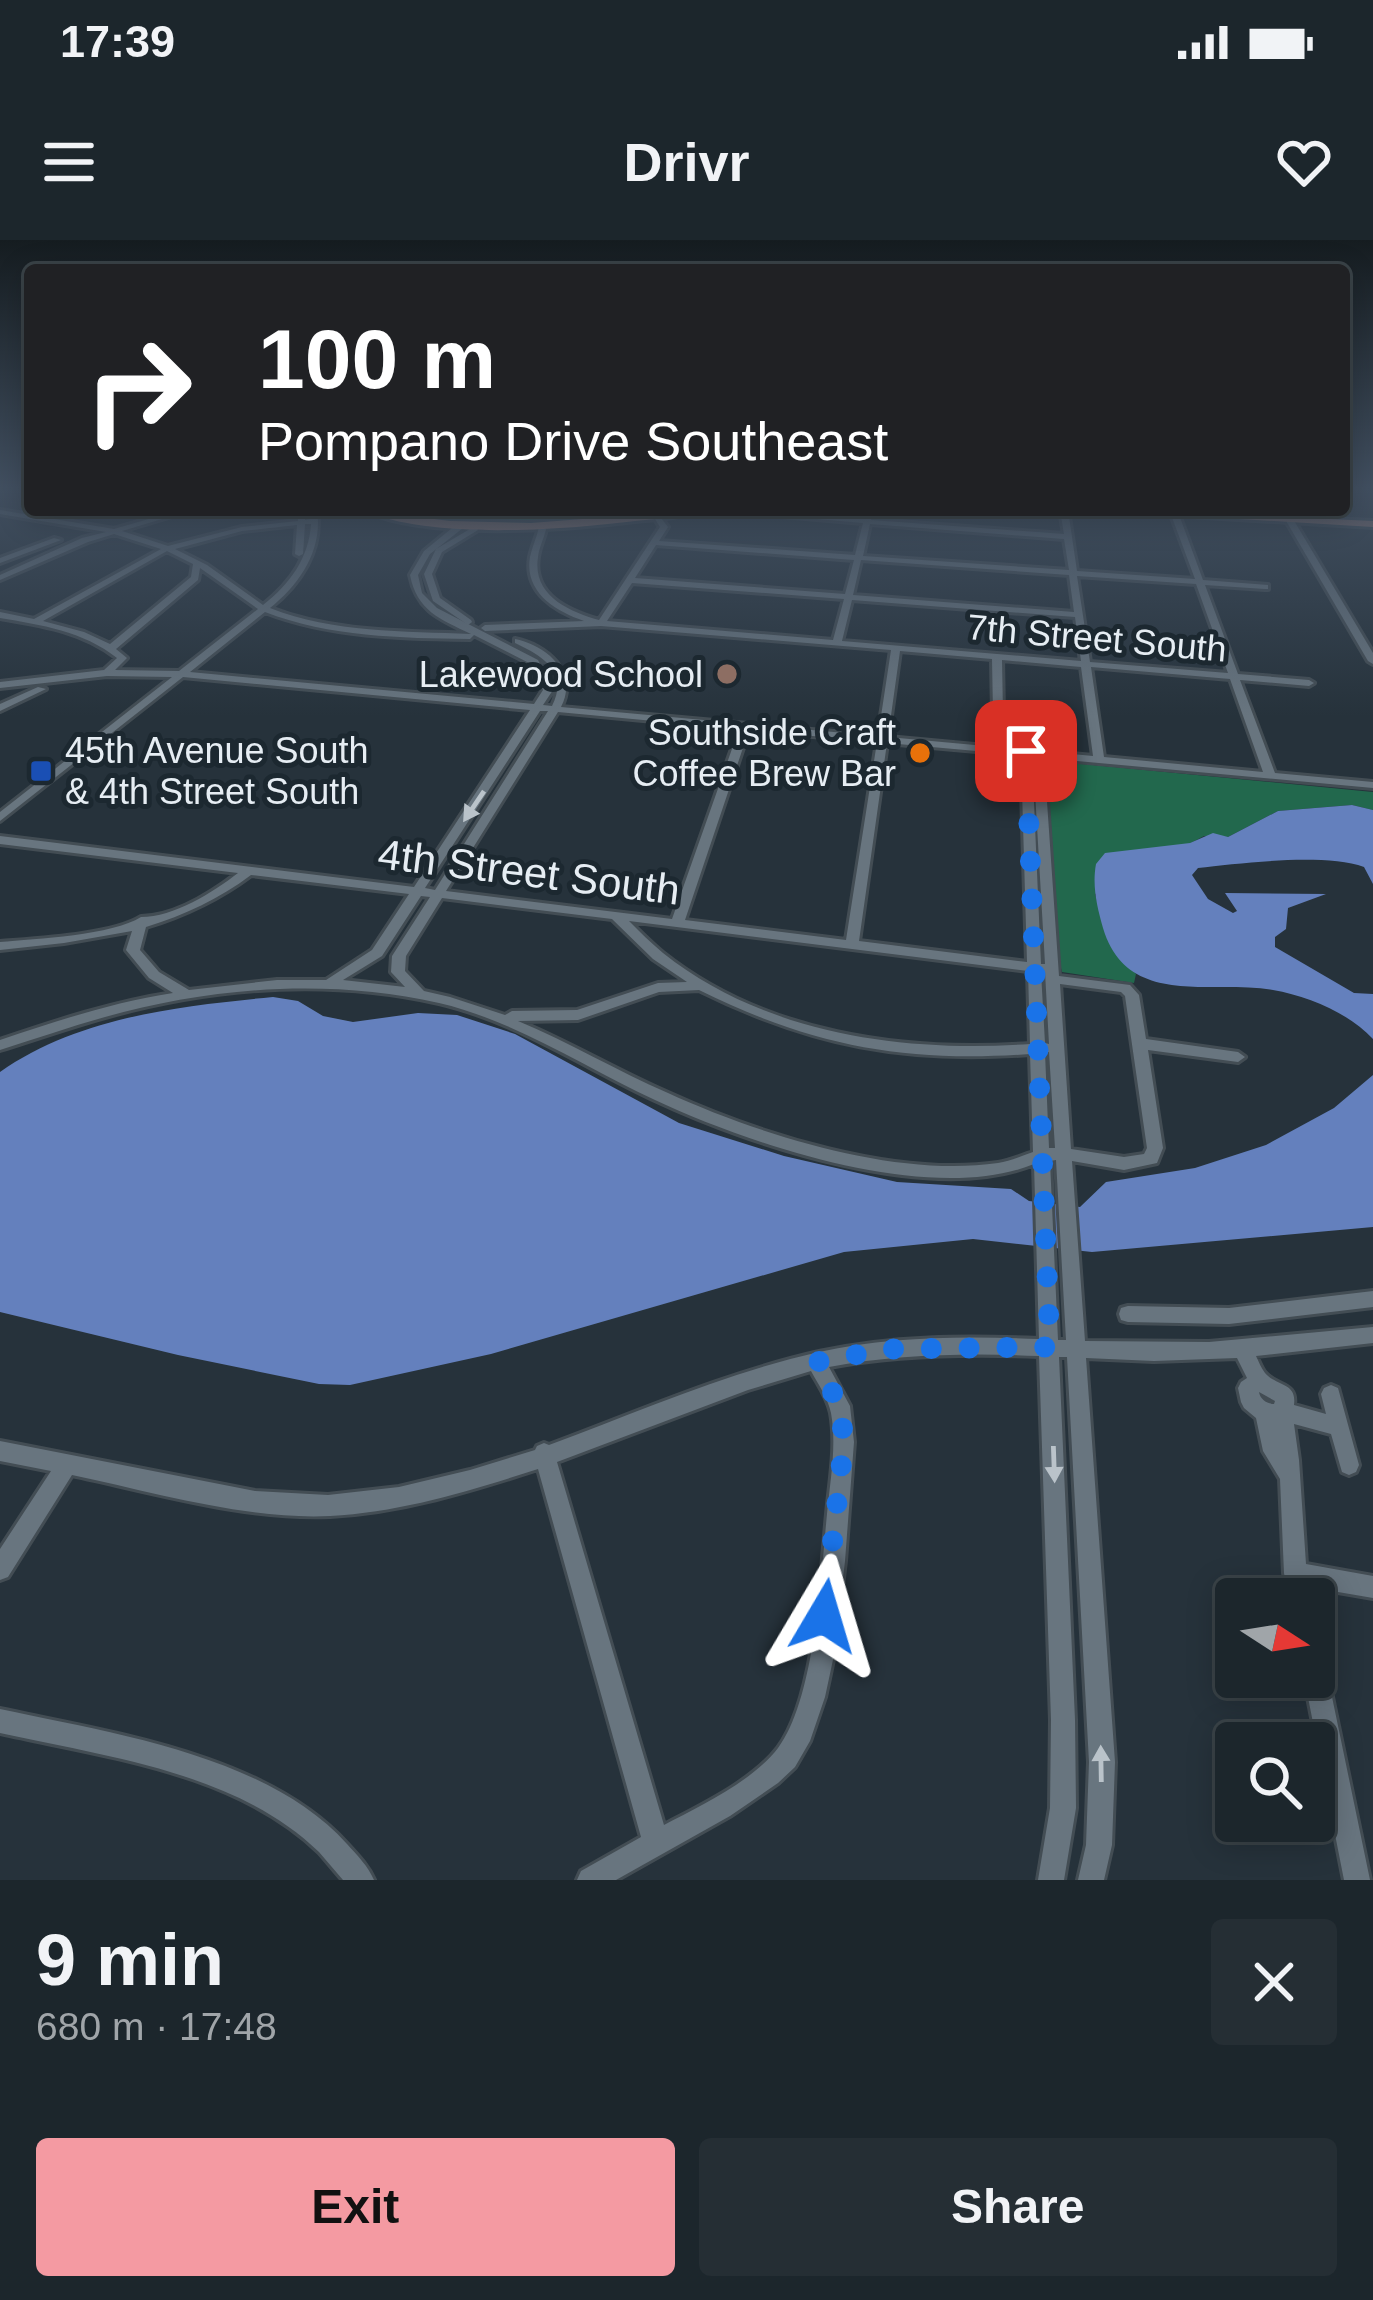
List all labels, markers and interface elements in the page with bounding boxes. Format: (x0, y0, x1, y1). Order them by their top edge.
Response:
text: 17:39 (60, 16, 175, 67)
icon: menu (36, 129, 102, 195)
icon: heart (1271, 129, 1337, 195)
text: Drivr (623, 132, 750, 192)
icon: right (60, 312, 216, 468)
text: 100 m (258, 312, 496, 406)
text: Pompano Drive Southeast (258, 411, 888, 471)
street label: 7th Street South (966, 606, 1228, 670)
place label: Lakewood School (419, 654, 703, 695)
marker: Lakewood School (714, 661, 740, 687)
pin (975, 700, 1077, 802)
place label: Southside Craft Coffee Brew Bar (633, 712, 896, 794)
icon: arrive (993, 718, 1059, 784)
place label: 45th Avenue South & 4th Street South (65, 730, 369, 812)
marker: Southside Craft Coffee Brew Bar (907, 740, 933, 766)
marker: 45th Avenue South & 4th Street South (28, 758, 54, 784)
one-way arrow (464, 789, 486, 822)
street label: 4th Street South (375, 830, 683, 914)
one-way arrow (1044, 1446, 1063, 1484)
position arrow (761, 1553, 887, 1679)
north arrow (1215, 1578, 1335, 1698)
map controls (1215, 1578, 1335, 1842)
button: search (1215, 1722, 1335, 1842)
one-way arrow (1091, 1744, 1111, 1782)
button: close (1211, 1919, 1337, 2045)
text: 9 min (36, 1920, 224, 2000)
text: 680 m · 17:48 (36, 2005, 277, 2048)
button: Exit (36, 2138, 675, 2276)
button: Share (699, 2138, 1337, 2276)

